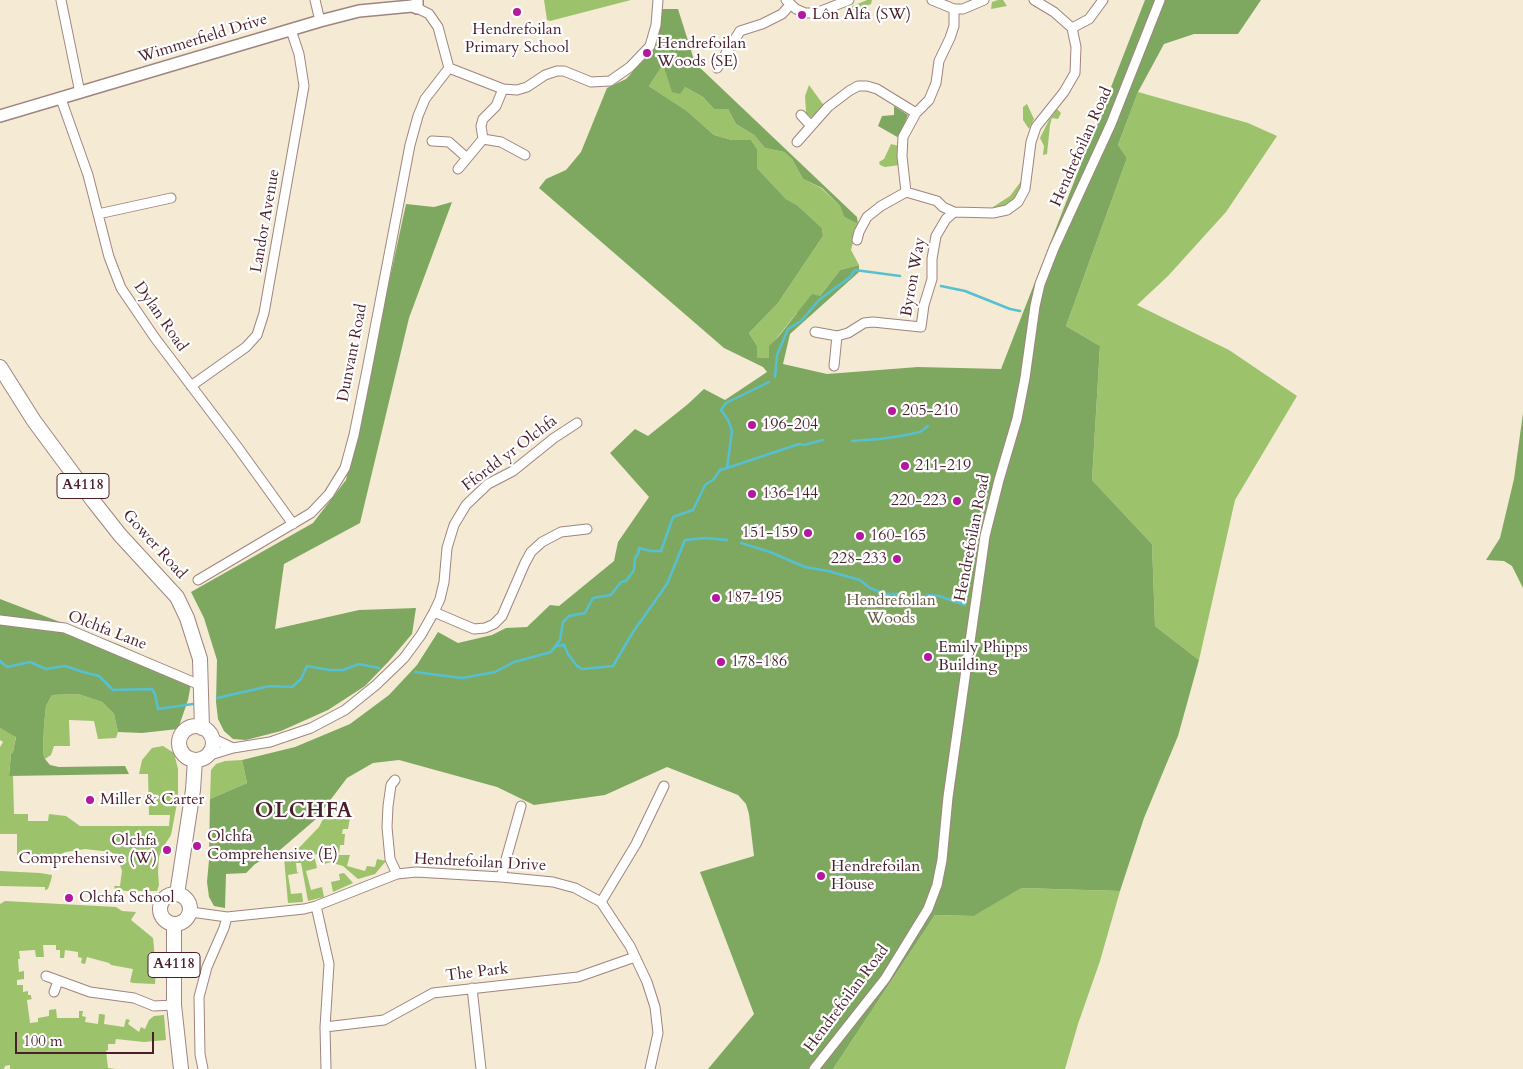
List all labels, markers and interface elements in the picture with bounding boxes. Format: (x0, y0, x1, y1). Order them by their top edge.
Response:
place label: Lôn Alfa (SW) (812, 5, 911, 25)
marker: Hendrefoilan Primary School (511, 6, 523, 18)
marker: Lôn Alfa (SW) (796, 9, 808, 21)
street label: Wimmerfield Drive (136, 10, 270, 68)
place label: Hendrefoilan Primary School (465, 20, 569, 58)
place label: Hendrefoilan Woods (SE) (657, 34, 746, 72)
marker: Hendrefoilan Woods (SE) (641, 47, 653, 59)
street label: Hendrefoilan Road (1047, 84, 1117, 210)
street label: Landor Avenue (247, 168, 285, 274)
street label: Byron Way (898, 236, 930, 318)
street label: Dylan Road (129, 278, 191, 356)
street label: Dunvant Road (334, 302, 372, 404)
place label: 205-210 (902, 401, 958, 421)
marker: 205-210 (886, 405, 898, 417)
street label: Ffordd yr Olchfa (459, 412, 561, 496)
place label: 196-204 (762, 415, 818, 435)
marker: 196-204 (746, 419, 758, 431)
place label: 211-219 (915, 456, 971, 476)
marker: 211-219 (899, 460, 911, 472)
street label: Hendrefoilan Road (951, 473, 995, 603)
road number: A4118 (57, 474, 109, 498)
place label: 136-144 (762, 484, 818, 504)
marker: 136-144 (746, 488, 758, 500)
place label: 220-223 (891, 491, 947, 511)
marker: 220-223 (951, 495, 963, 507)
street label: Gower Road (118, 506, 190, 584)
place label: 151-159 (742, 523, 798, 543)
place label: 160-165 (870, 526, 926, 546)
marker: 151-159 (802, 527, 814, 539)
marker: 160-165 (854, 530, 866, 542)
place label: 228-233 (831, 549, 887, 569)
marker: 228-233 (891, 553, 903, 565)
place label: 187-195 (726, 588, 782, 608)
park label: Hendrefoilan Woods (846, 591, 936, 629)
marker: 187-195 (710, 592, 722, 604)
street label: Olchfa Lane (65, 607, 149, 655)
place label: Emily Phipps Building (938, 638, 1028, 676)
marker: Emily Phipps Building (922, 651, 934, 663)
place label: 178-186 (731, 652, 787, 672)
marker: 178-186 (715, 656, 727, 668)
place label: Miller & Carter (100, 790, 204, 810)
marker: Miller & Carter (84, 794, 96, 806)
district label: OLCHFA (254, 799, 354, 825)
place label: Olchfa Comprehensive (E) (207, 827, 338, 865)
place label: Olchfa Comprehensive (W) (18, 831, 157, 869)
marker: Olchfa Comprehensive (E) (191, 840, 203, 852)
marker: Olchfa Comprehensive (W) (161, 844, 173, 856)
street label: Hendrefoilan Drive (413, 850, 547, 876)
place label: Hendrefoilan House (831, 857, 920, 895)
marker: Hendrefoilan House (815, 870, 827, 882)
place label: Olchfa School (79, 888, 175, 908)
marker: Olchfa School (63, 892, 75, 904)
street label: Hendrefoilan Road (801, 942, 893, 1056)
road number: A4118 (148, 952, 200, 978)
street label: The Park (445, 960, 509, 986)
scale bar (18, 1022, 156, 1054)
text: 100 m (23, 1031, 63, 1051)

